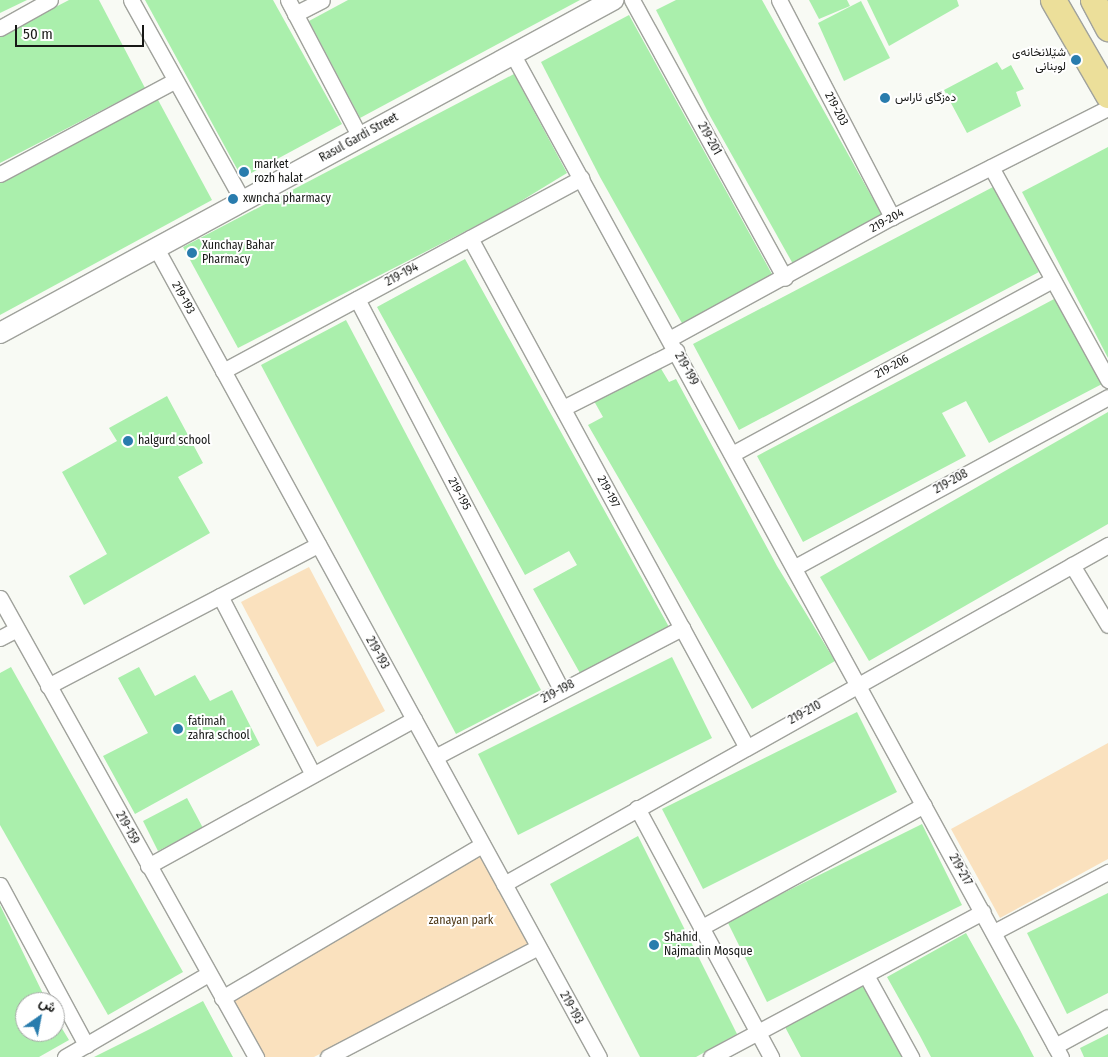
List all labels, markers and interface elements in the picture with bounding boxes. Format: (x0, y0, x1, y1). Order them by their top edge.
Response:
scale bar (18, 15, 146, 47)
text: 50 m (23, 25, 53, 43)
place label: شێلانخانەی لوبنانی (1012, 46, 1066, 74)
marker: شێلانخانەی لوبنانی (1070, 54, 1082, 66)
street label: 219-203 (821, 90, 851, 128)
place label: دەزگای ئاراس (895, 91, 956, 105)
marker: دەزگای ئاراس (879, 92, 891, 104)
street label: Rasul Gardi Street (317, 110, 401, 166)
street label: 219-201 (694, 120, 724, 158)
place label: market rozh halat (254, 158, 303, 186)
marker: market rozh halat (238, 166, 250, 178)
place label: xwncha pharmacy (243, 192, 331, 206)
marker: xwncha pharmacy (227, 193, 239, 205)
street label: 219-204 (868, 206, 906, 236)
place label: Xunchay Bahar Pharmacy (202, 239, 275, 267)
marker: Xunchay Bahar Pharmacy (186, 247, 198, 259)
street label: 219-194 (383, 260, 421, 290)
street label: 219-193 (168, 279, 198, 317)
street label: 219-199 (671, 350, 701, 388)
street label: 219-206 (872, 352, 912, 382)
place label: halgurd school (138, 434, 211, 448)
marker: halgurd school (122, 435, 134, 447)
street label: 219-208 (931, 467, 971, 497)
street label: 219-197 (594, 473, 622, 511)
street label: 219-195 (444, 475, 474, 513)
street label: 219-193 (362, 634, 392, 672)
street label: 219-198 (539, 677, 577, 707)
street label: 219-210 (786, 698, 824, 728)
place label: fatimah zahra school (188, 715, 250, 743)
marker: fatimah zahra school (172, 723, 184, 735)
street label: 219-159 (112, 809, 142, 847)
street label: 219-217 (946, 852, 974, 888)
park label: zanayan park (429, 914, 493, 928)
place label: Shahid Najmadin Mosque (664, 931, 752, 959)
marker: Shahid Najmadin Mosque (648, 939, 660, 951)
street label: 219-193 (556, 989, 586, 1027)
north arrow (15, 992, 65, 1042)
text: ش (36, 993, 60, 1017)

